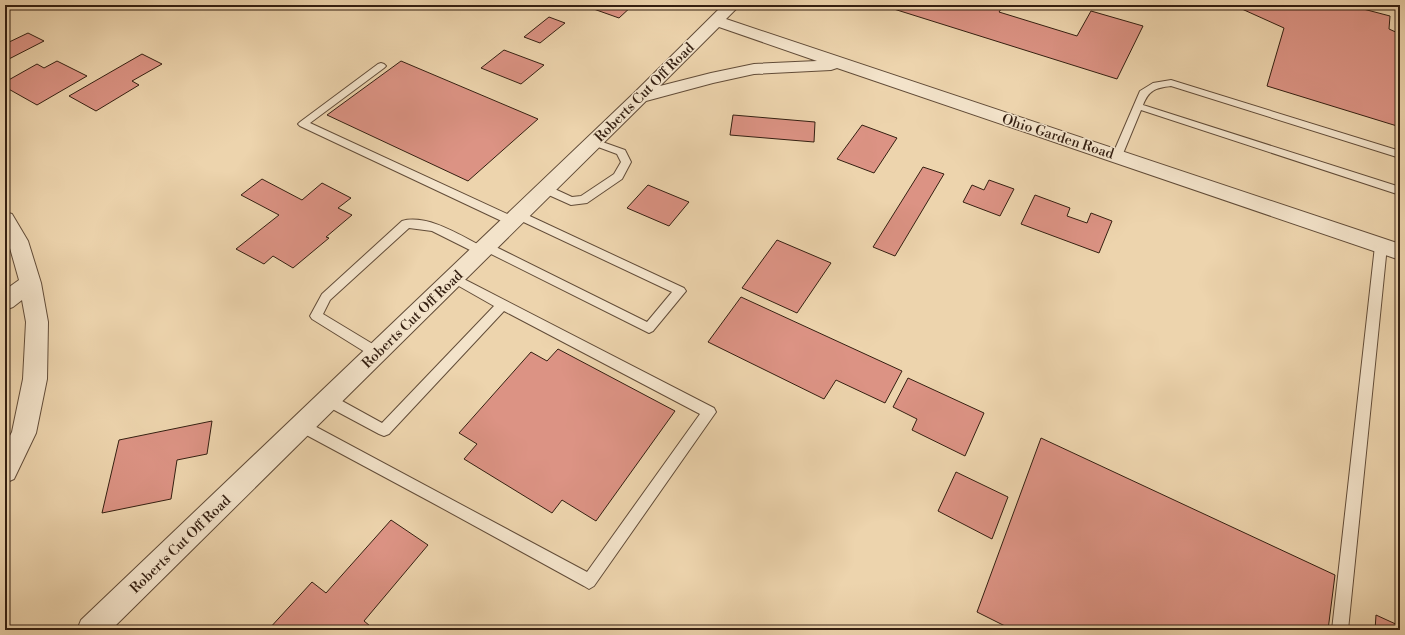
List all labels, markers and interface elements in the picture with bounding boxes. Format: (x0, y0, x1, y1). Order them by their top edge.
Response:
street label: Roberts Cut Off Road (591, 39, 698, 146)
street label: Ohio Garden Road (999, 110, 1116, 164)
street label: Roberts Cut Off Road (358, 267, 467, 373)
street label: Roberts Cut Off Road (126, 492, 235, 598)

